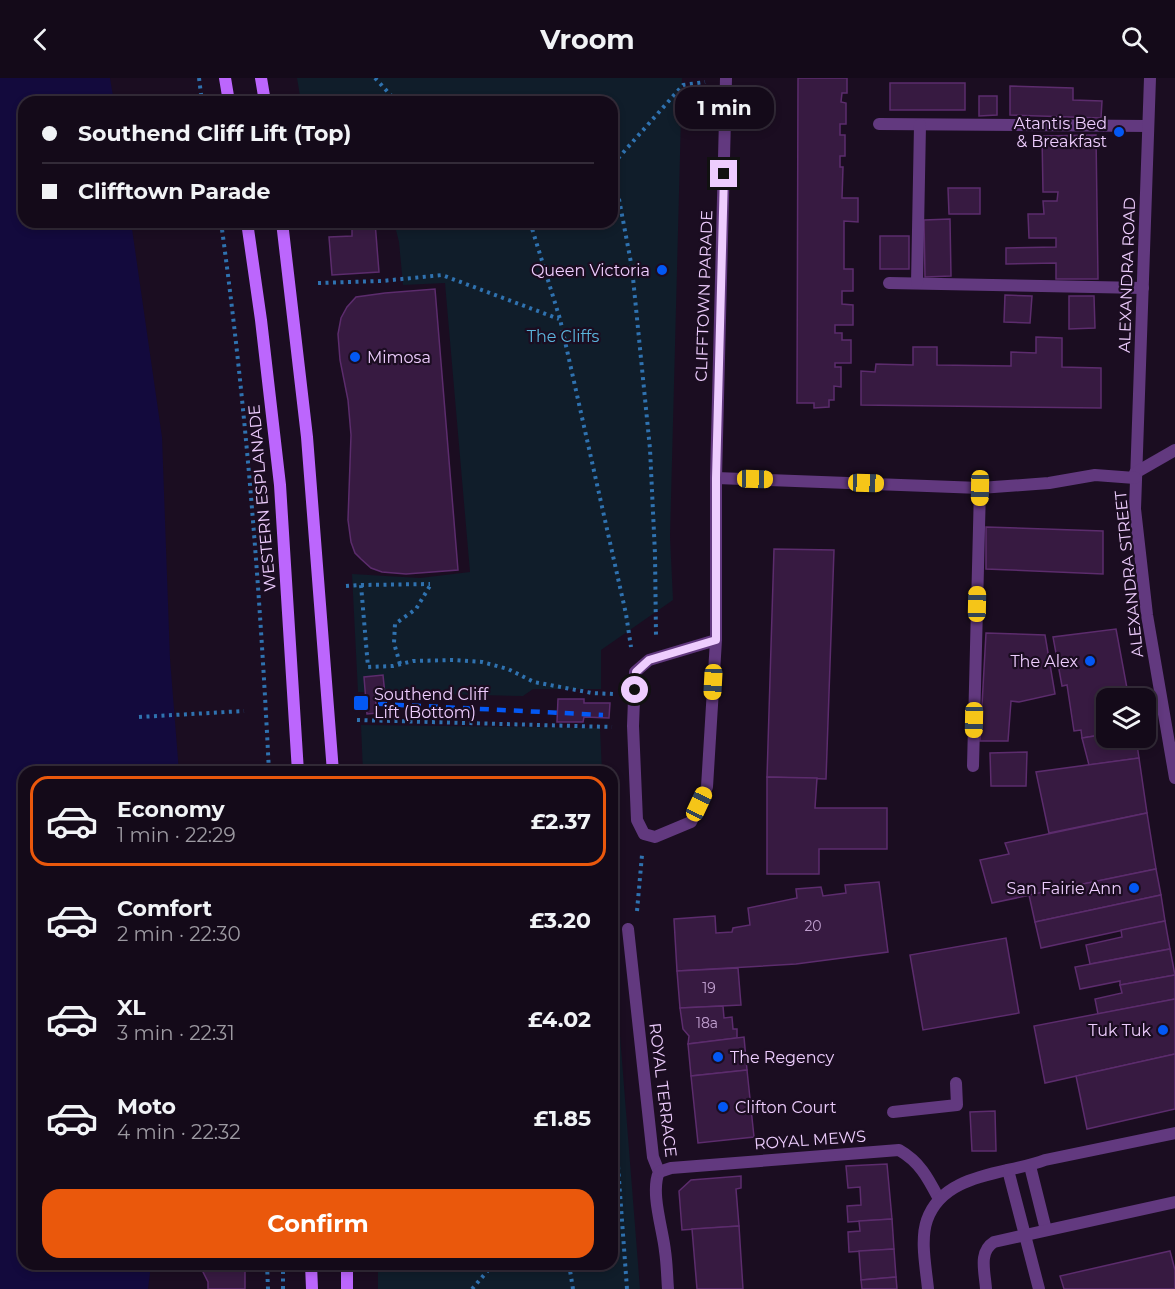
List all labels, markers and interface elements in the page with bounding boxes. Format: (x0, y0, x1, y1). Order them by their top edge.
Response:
icon: back (24, 23, 57, 56)
text: Vroom (540, 23, 635, 56)
icon: search (1118, 23, 1151, 56)
callout: 1 min (674, 87, 774, 129)
text: 1 min (697, 96, 752, 120)
place label: Atantis Bed & Breakfast (1014, 114, 1107, 151)
text: Southend Cliff Lift (Top) (78, 120, 351, 147)
marker: Atantis Bed & Breakfast (1112, 125, 1126, 139)
route end (710, 160, 737, 187)
text: Clifftown Parade (78, 178, 270, 205)
street label: ALEXANDRA ROAD (1115, 197, 1139, 353)
street label: CLIFFTOWN PARADE (692, 210, 716, 382)
place label: Queen Victoria (531, 261, 650, 280)
marker: Queen Victoria (655, 263, 669, 277)
park label: The Cliffs (527, 327, 599, 346)
place label: Mimosa (367, 348, 431, 367)
marker: Mimosa (348, 350, 362, 364)
street label: WESTERN ESPLANADE (244, 404, 280, 592)
car (737, 470, 773, 488)
car (971, 470, 989, 506)
car (848, 473, 884, 493)
street label: ALEXANDRA STREET (1111, 489, 1147, 658)
car (968, 586, 986, 622)
place label: The Alex (1010, 652, 1078, 671)
marker: The Alex (1083, 654, 1097, 668)
car (703, 664, 723, 700)
route start (621, 676, 648, 703)
place label: Southend Cliff Lift (Bottom) (374, 685, 489, 722)
map controls (1096, 688, 1156, 748)
button: layers (1096, 688, 1156, 748)
marker: Southend Cliff Lift (Bottom) (352, 694, 370, 712)
car (965, 702, 983, 738)
car (683, 784, 715, 824)
icon: car (45, 794, 99, 848)
text: Economy (117, 796, 225, 823)
text: £2.37 (531, 808, 591, 835)
text: 1 min · 22:29 (117, 823, 236, 847)
place label: San Fairie Ann (1007, 879, 1122, 898)
marker: San Fairie Ann (1127, 881, 1141, 895)
icon: car (45, 893, 99, 947)
text: Comfort (117, 895, 212, 922)
text: £3.20 (530, 907, 591, 934)
house number: 20 (804, 917, 822, 935)
text: 2 min · 22:30 (117, 922, 241, 946)
house number: 19 (702, 979, 716, 997)
icon: car (45, 992, 99, 1046)
text: XL (117, 994, 146, 1021)
text: £4.02 (528, 1006, 591, 1033)
house number: 18a (696, 1014, 718, 1032)
text: 3 min · 22:31 (117, 1021, 235, 1045)
place label: Tuk Tuk (1088, 1021, 1151, 1040)
street label: ROYAL TERRACE (645, 1022, 681, 1158)
marker: Tuk Tuk (1156, 1023, 1170, 1037)
place label: The Regency (730, 1048, 834, 1067)
marker: The Regency (711, 1050, 725, 1064)
icon: car (45, 1091, 99, 1145)
text: Moto (117, 1093, 176, 1120)
place label: Clifton Court (735, 1098, 837, 1117)
marker: Clifton Court (716, 1100, 730, 1114)
text: £1.85 (534, 1105, 591, 1132)
text: 4 min · 22:32 (117, 1120, 241, 1144)
street label: ROYAL MEWS (753, 1127, 867, 1153)
button: Confirm (42, 1189, 594, 1258)

